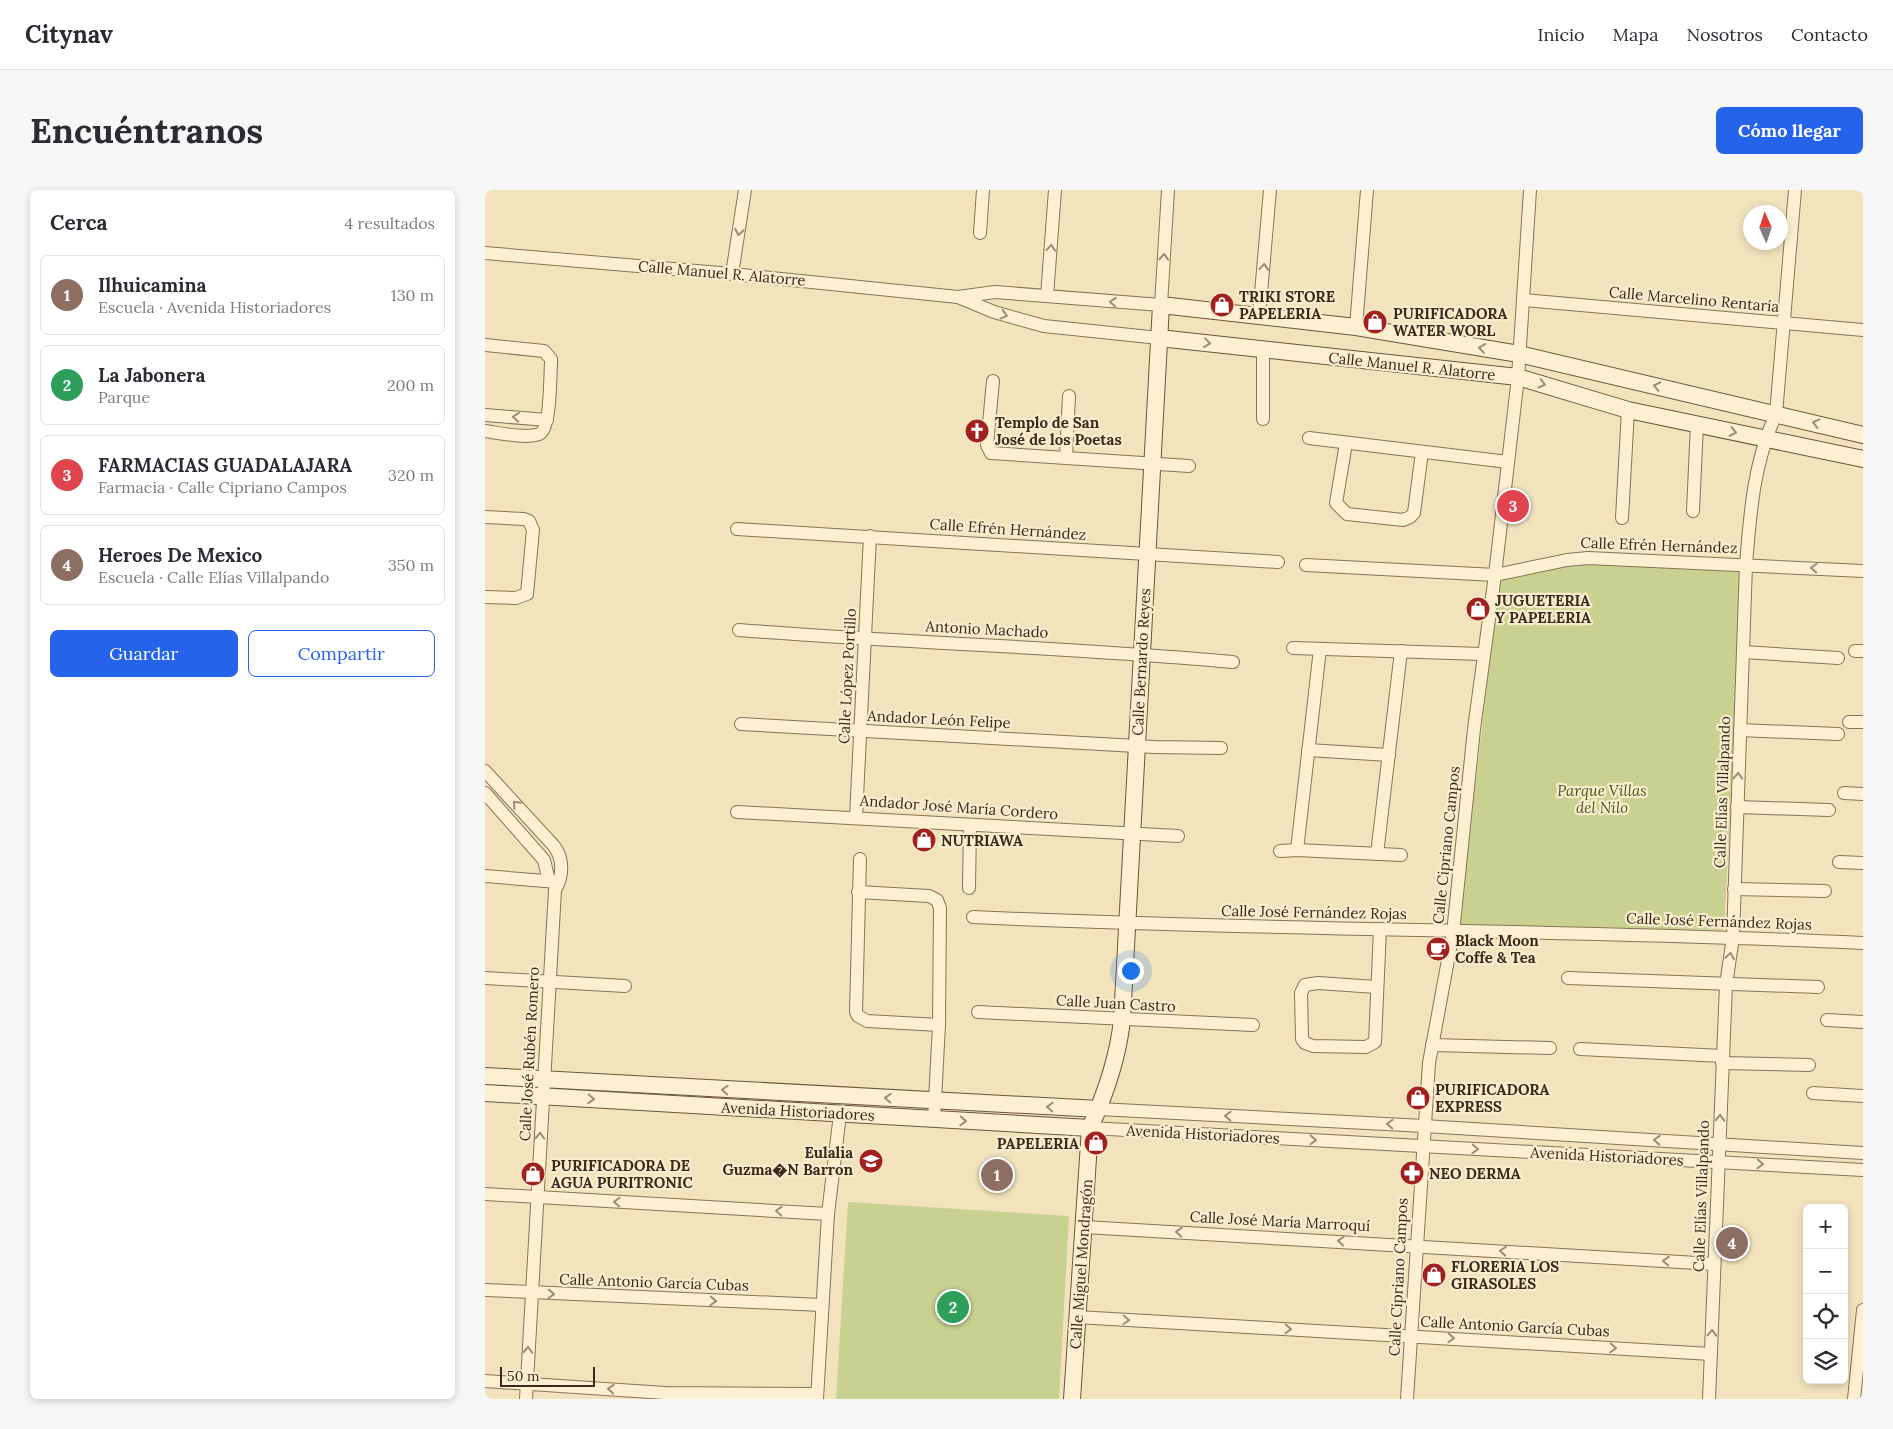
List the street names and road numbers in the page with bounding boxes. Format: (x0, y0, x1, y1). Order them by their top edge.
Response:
street label: Calle Manuel R. Alatorre (638, 256, 806, 290)
street label: Calle Marcelino Rentaría (1608, 282, 1780, 316)
street label: Calle Manuel R. Alatorre (1327, 348, 1497, 384)
street label: Calle Efrén Hernández (929, 514, 1087, 544)
street label: Calle Efrén Hernández (1580, 533, 1738, 557)
street label: Calle Bernardo Reyes (1128, 588, 1154, 736)
street label: Calle López Portillo (834, 607, 860, 744)
street label: Antonio Machado (924, 616, 1049, 642)
street label: Andador León Felipe (866, 706, 1011, 732)
street label: Calle Elías Villalpando (1710, 715, 1734, 868)
street label: Calle Cipriano Campos (1428, 765, 1464, 925)
street label: Andador José María Cordero (858, 791, 1059, 823)
street label: Calle José Fernández Rojas (1221, 901, 1407, 923)
street label: Calle José Fernández Rojas (1626, 908, 1812, 934)
street label: Calle José Rubén Romero (515, 966, 543, 1142)
street label: Calle Juan Castro (1056, 990, 1177, 1016)
street label: Avenida Historiadores (720, 1097, 875, 1125)
street label: Calle Elías Villalpando (1689, 1119, 1713, 1272)
street label: Avenida Historiadores (1125, 1120, 1280, 1148)
street label: Avenida Historiadores (1529, 1142, 1684, 1170)
street label: Calle Miguel Mondragón (1066, 1178, 1096, 1350)
street label: Calle Cipriano Campos (1384, 1197, 1412, 1357)
street label: Calle José María Marroquí (1189, 1207, 1371, 1235)
street label: Calle Antonio García Cubas (559, 1269, 749, 1295)
street label: Calle Antonio García Cubas (1420, 1312, 1610, 1340)

